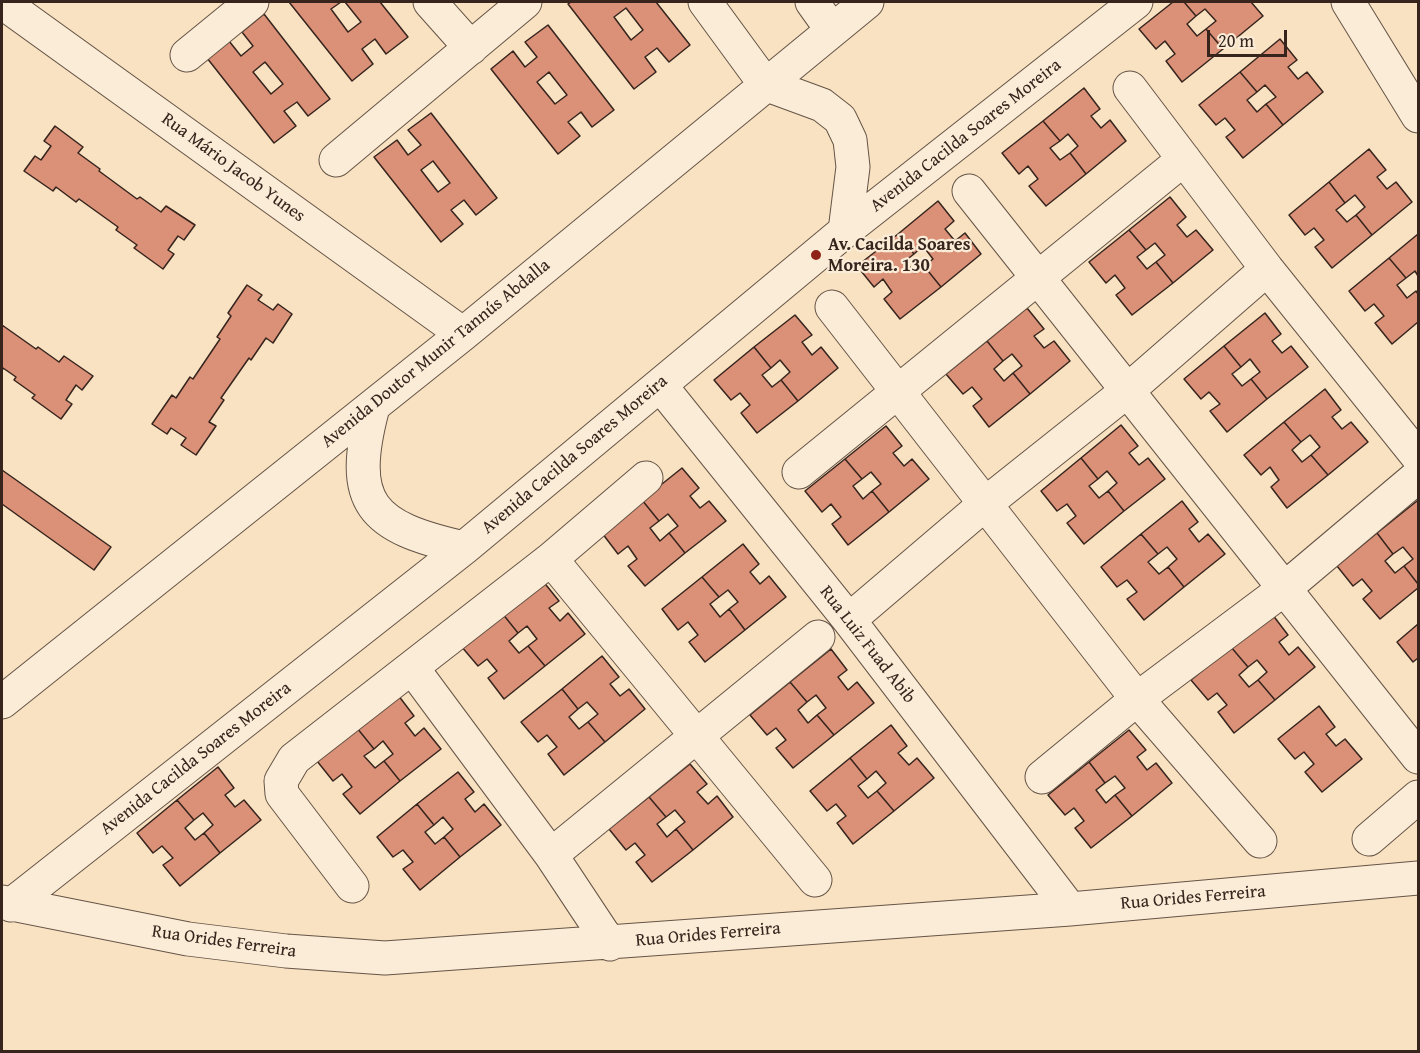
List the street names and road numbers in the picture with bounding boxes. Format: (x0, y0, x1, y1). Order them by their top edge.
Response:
street label: Avenida Cacilda Soares Moreira (866, 55, 1066, 217)
street label: Rua Mário Jacob Yunes (157, 109, 309, 227)
street label: Avenida Doutor Munir Tannús Abdalla (317, 255, 555, 453)
street label: Avenida Cacilda Soares Moreira (478, 371, 672, 539)
street label: Rua Luiz Fuad Abib (814, 582, 920, 708)
street label: Avenida Cacilda Soares Moreira (96, 678, 296, 840)
street label: Rua Orides Ferreira (1120, 881, 1266, 915)
street label: Rua Orides Ferreira (635, 918, 781, 952)
street label: Rua Orides Ferreira (150, 921, 298, 963)

